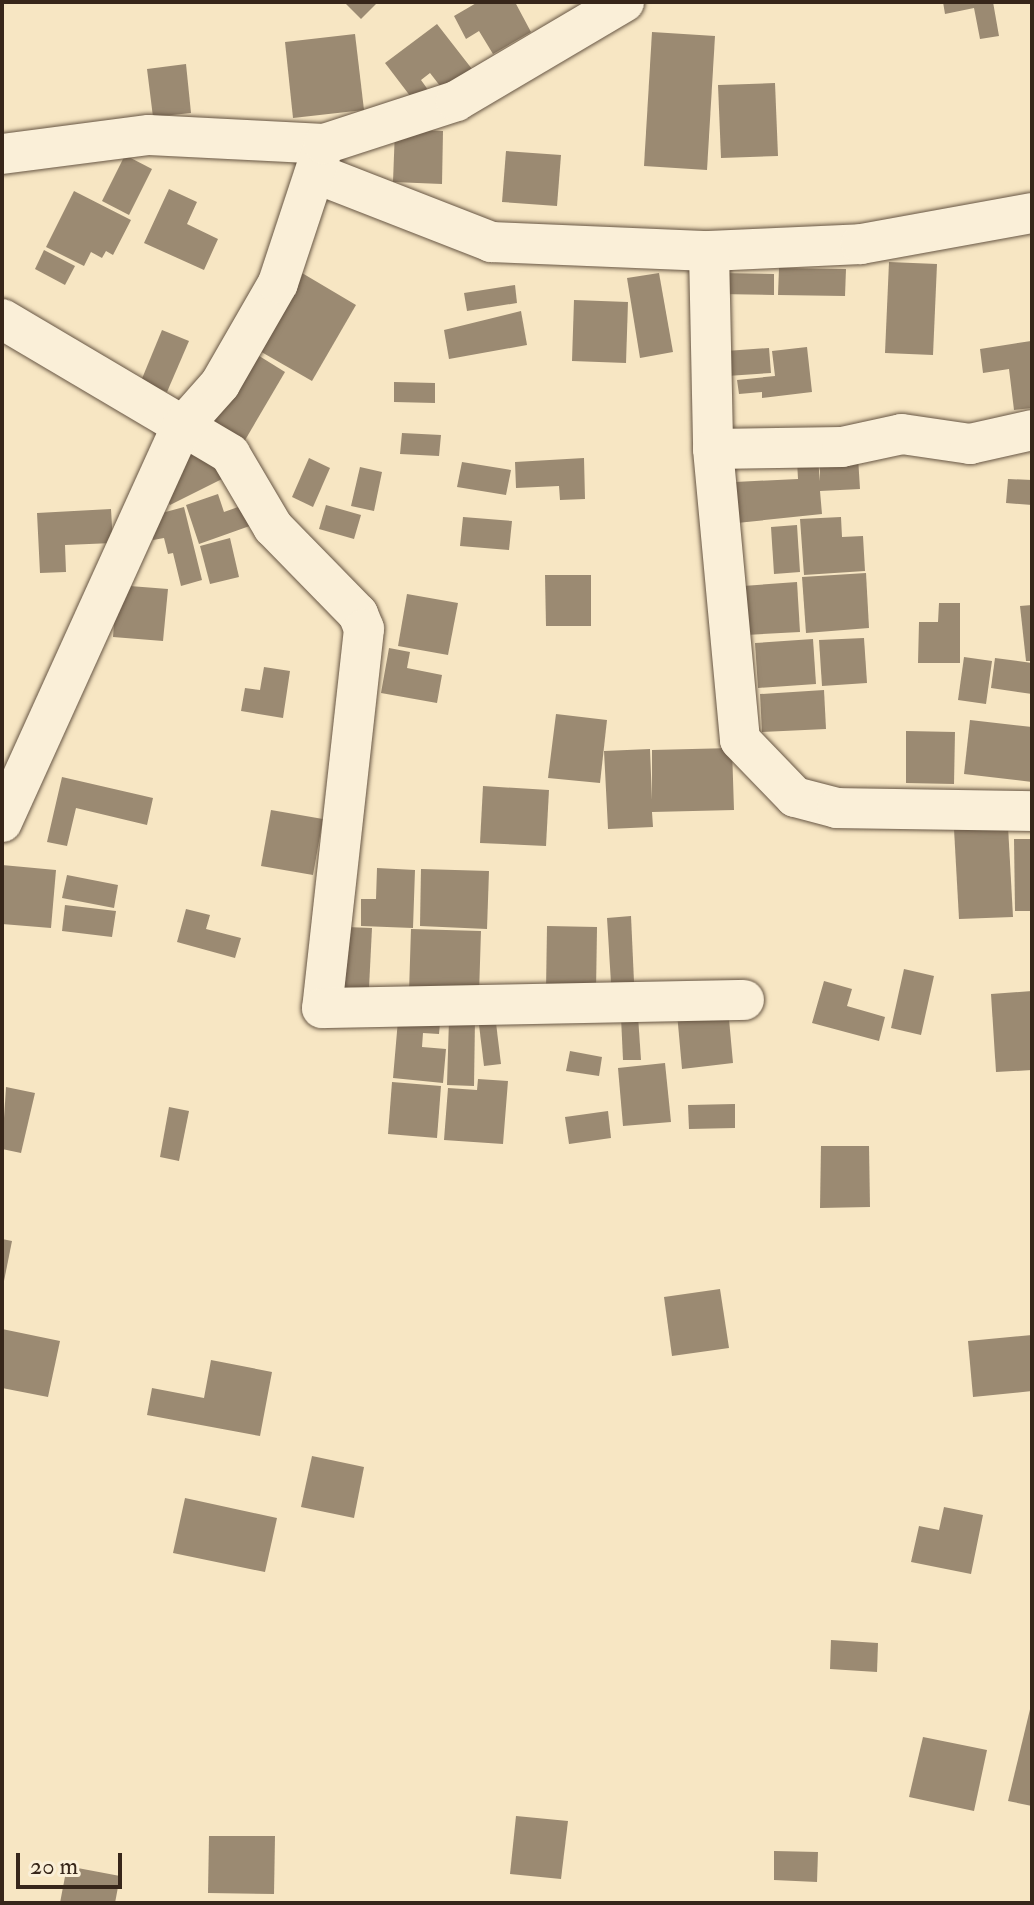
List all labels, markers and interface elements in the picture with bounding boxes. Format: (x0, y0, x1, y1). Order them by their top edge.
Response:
scale bar (20, 1837, 126, 1887)
text: 20 m (30, 1851, 78, 1882)

